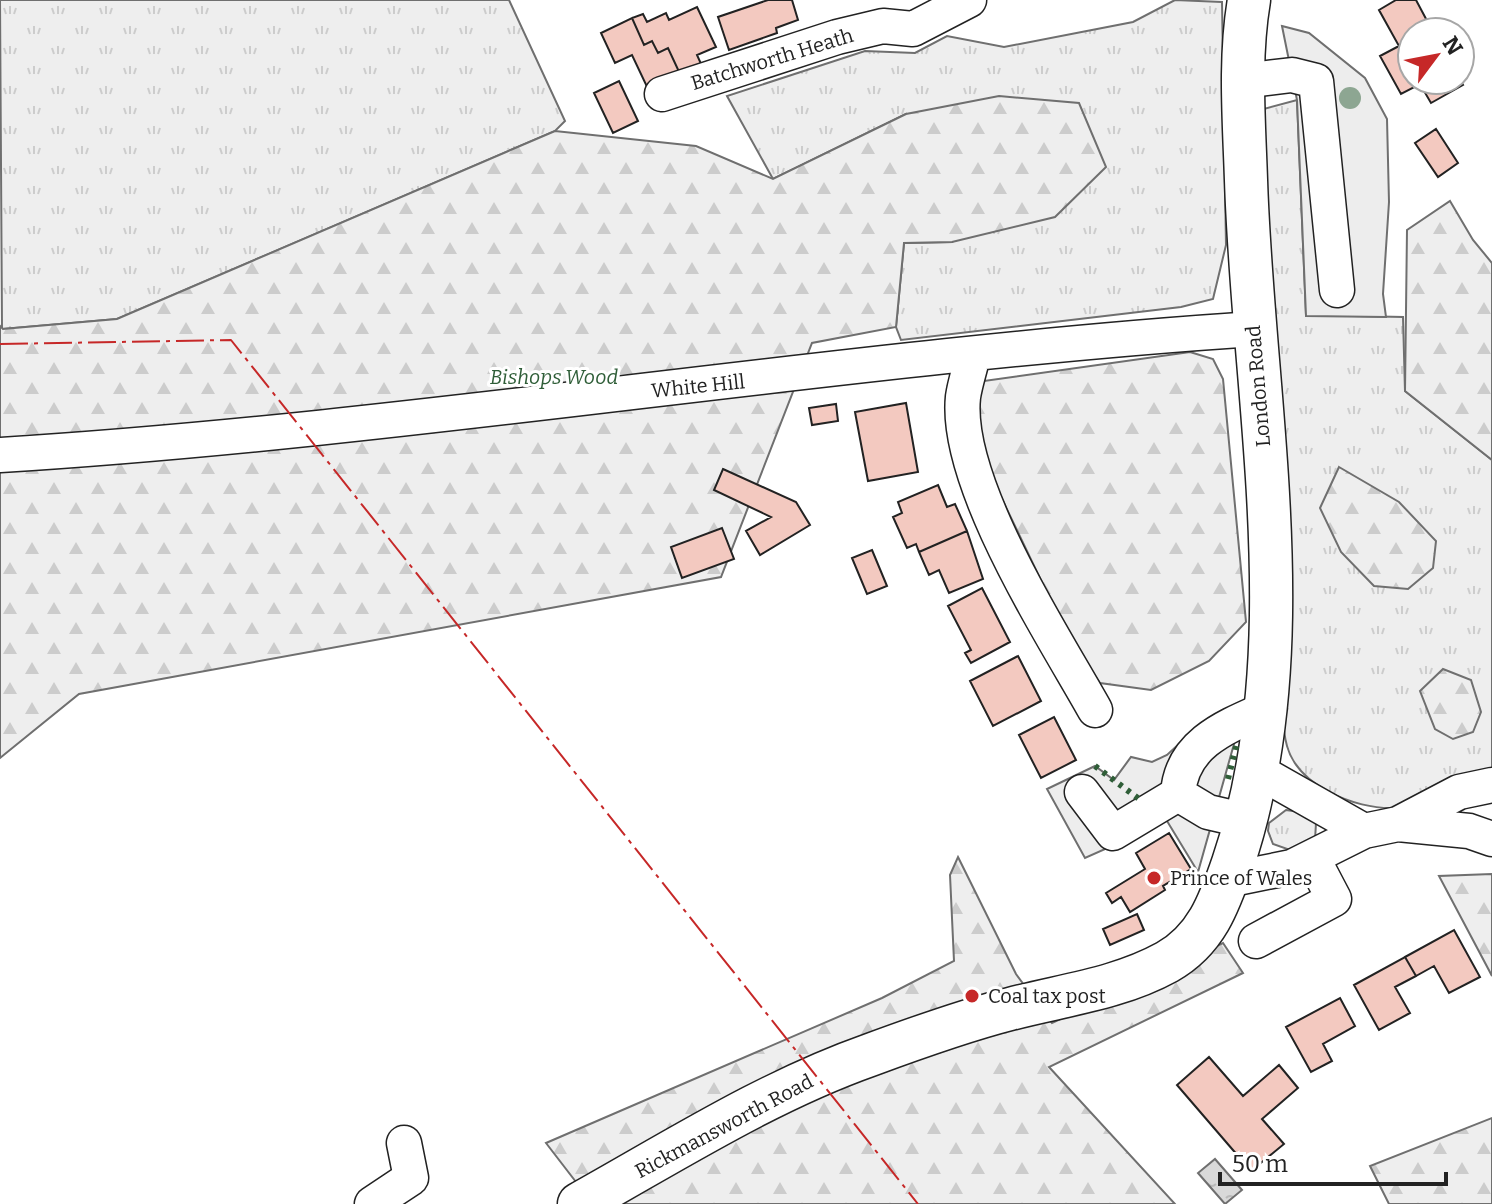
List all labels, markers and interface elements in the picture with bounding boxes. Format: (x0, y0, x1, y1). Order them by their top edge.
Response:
north arrow (1396, 16, 1476, 96)
street label: Batchworth Heath (688, 23, 857, 95)
text: N (1437, 31, 1468, 60)
street label: London Road (1241, 324, 1275, 448)
park label: Bishops Wood (490, 365, 619, 389)
street label: White Hill (650, 369, 746, 403)
place label: Prince of Wales (1170, 866, 1312, 890)
marker: Prince of Wales (1145, 869, 1163, 887)
place label: Coal tax post (988, 984, 1106, 1008)
marker: Coal tax post (963, 987, 981, 1005)
street label: Rickmansworth Road (631, 1069, 817, 1183)
scale bar (1220, 1136, 1446, 1186)
text: 50 m (1232, 1150, 1288, 1178)

